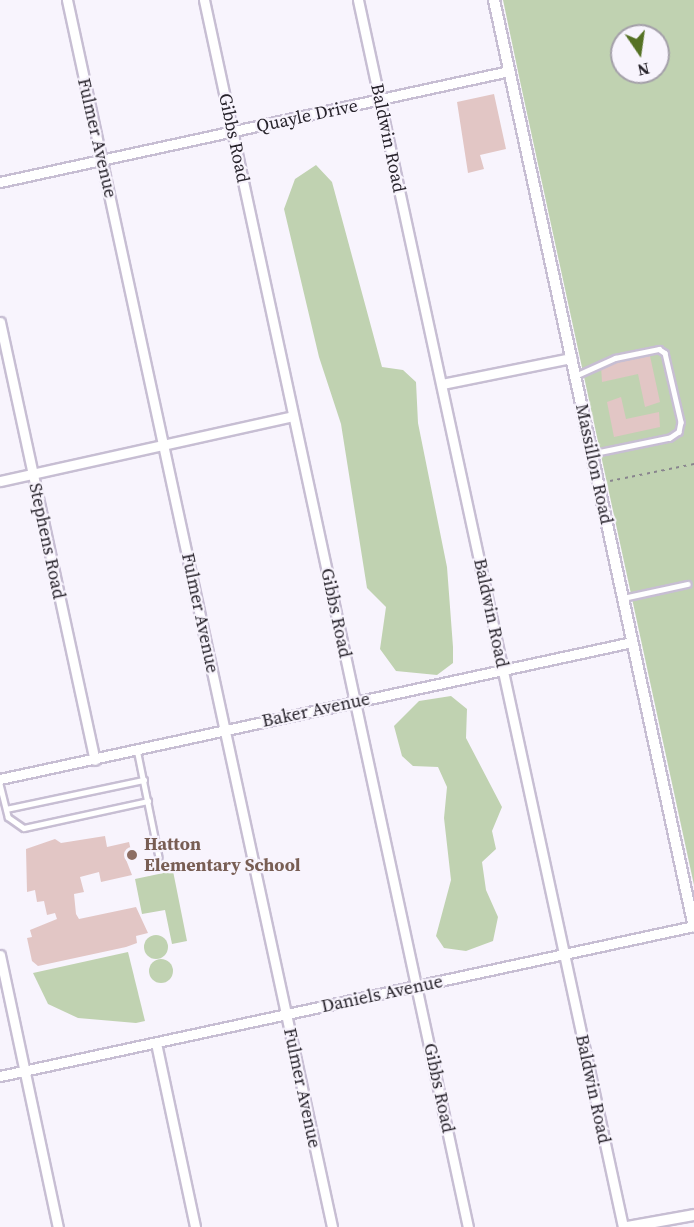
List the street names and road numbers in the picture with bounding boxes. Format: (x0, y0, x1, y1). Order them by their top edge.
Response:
street label: Fulmer Avenue (73, 76, 121, 200)
street label: Baldwin Road (366, 82, 410, 194)
street label: Gibbs Road (214, 91, 254, 185)
street label: Quayle Drive (254, 95, 360, 137)
street label: Massillon Road (571, 402, 617, 526)
street label: Stephens Road (24, 481, 70, 601)
street label: Fulmer Avenue (177, 551, 223, 675)
street label: Baldwin Road (469, 557, 513, 669)
street label: Gibbs Road (316, 566, 356, 660)
street label: Baker Avenue (260, 688, 372, 732)
street label: Daniels Avenue (319, 971, 445, 1017)
street label: Fulmer Avenue (279, 1026, 325, 1150)
street label: Baldwin Road (571, 1033, 615, 1145)
street label: Gibbs Road (419, 1041, 459, 1135)

